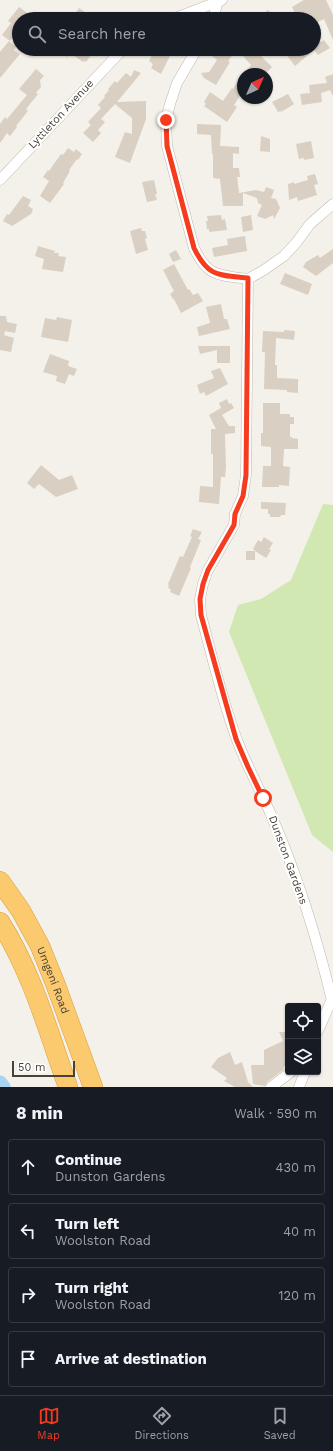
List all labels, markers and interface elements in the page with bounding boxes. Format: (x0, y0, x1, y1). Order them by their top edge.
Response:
search box (12, 12, 321, 56)
icon: search (26, 23, 48, 45)
text: Search here (58, 25, 146, 43)
north arrow (237, 68, 273, 104)
street label: Lyttleton Avenue (26, 77, 96, 151)
route end (157, 111, 175, 129)
route start (254, 789, 272, 807)
street label: Dunston Gardens (266, 814, 310, 906)
street label: Umgeni Road (34, 945, 72, 1015)
map controls (285, 1003, 321, 1075)
button: locate (285, 1003, 321, 1039)
button: layers (285, 1039, 321, 1075)
scale bar (12, 1059, 75, 1078)
text: 50 m (18, 1061, 45, 1074)
text: 8 min (16, 1103, 63, 1123)
text: Walk · 590 m (234, 1106, 317, 1121)
text: Continue (55, 1151, 122, 1169)
icon: ahead (17, 1156, 39, 1178)
text: 430 m (276, 1160, 316, 1175)
text: Dunston Gardens (55, 1169, 165, 1184)
text: Turn left (55, 1215, 119, 1233)
icon: left (17, 1220, 39, 1242)
text: 40 m (283, 1224, 316, 1239)
text: Woolston Road (55, 1233, 151, 1248)
text: Turn right (55, 1279, 128, 1297)
icon: right (17, 1284, 39, 1306)
text: 120 m (278, 1288, 316, 1303)
text: Woolston Road (55, 1297, 151, 1312)
icon: arrive (17, 1348, 39, 1370)
text: Arrive at destination (55, 1350, 207, 1368)
tab: Map (37, 1405, 60, 1442)
tab: Directions (135, 1405, 189, 1442)
tab: Saved (264, 1405, 296, 1442)

